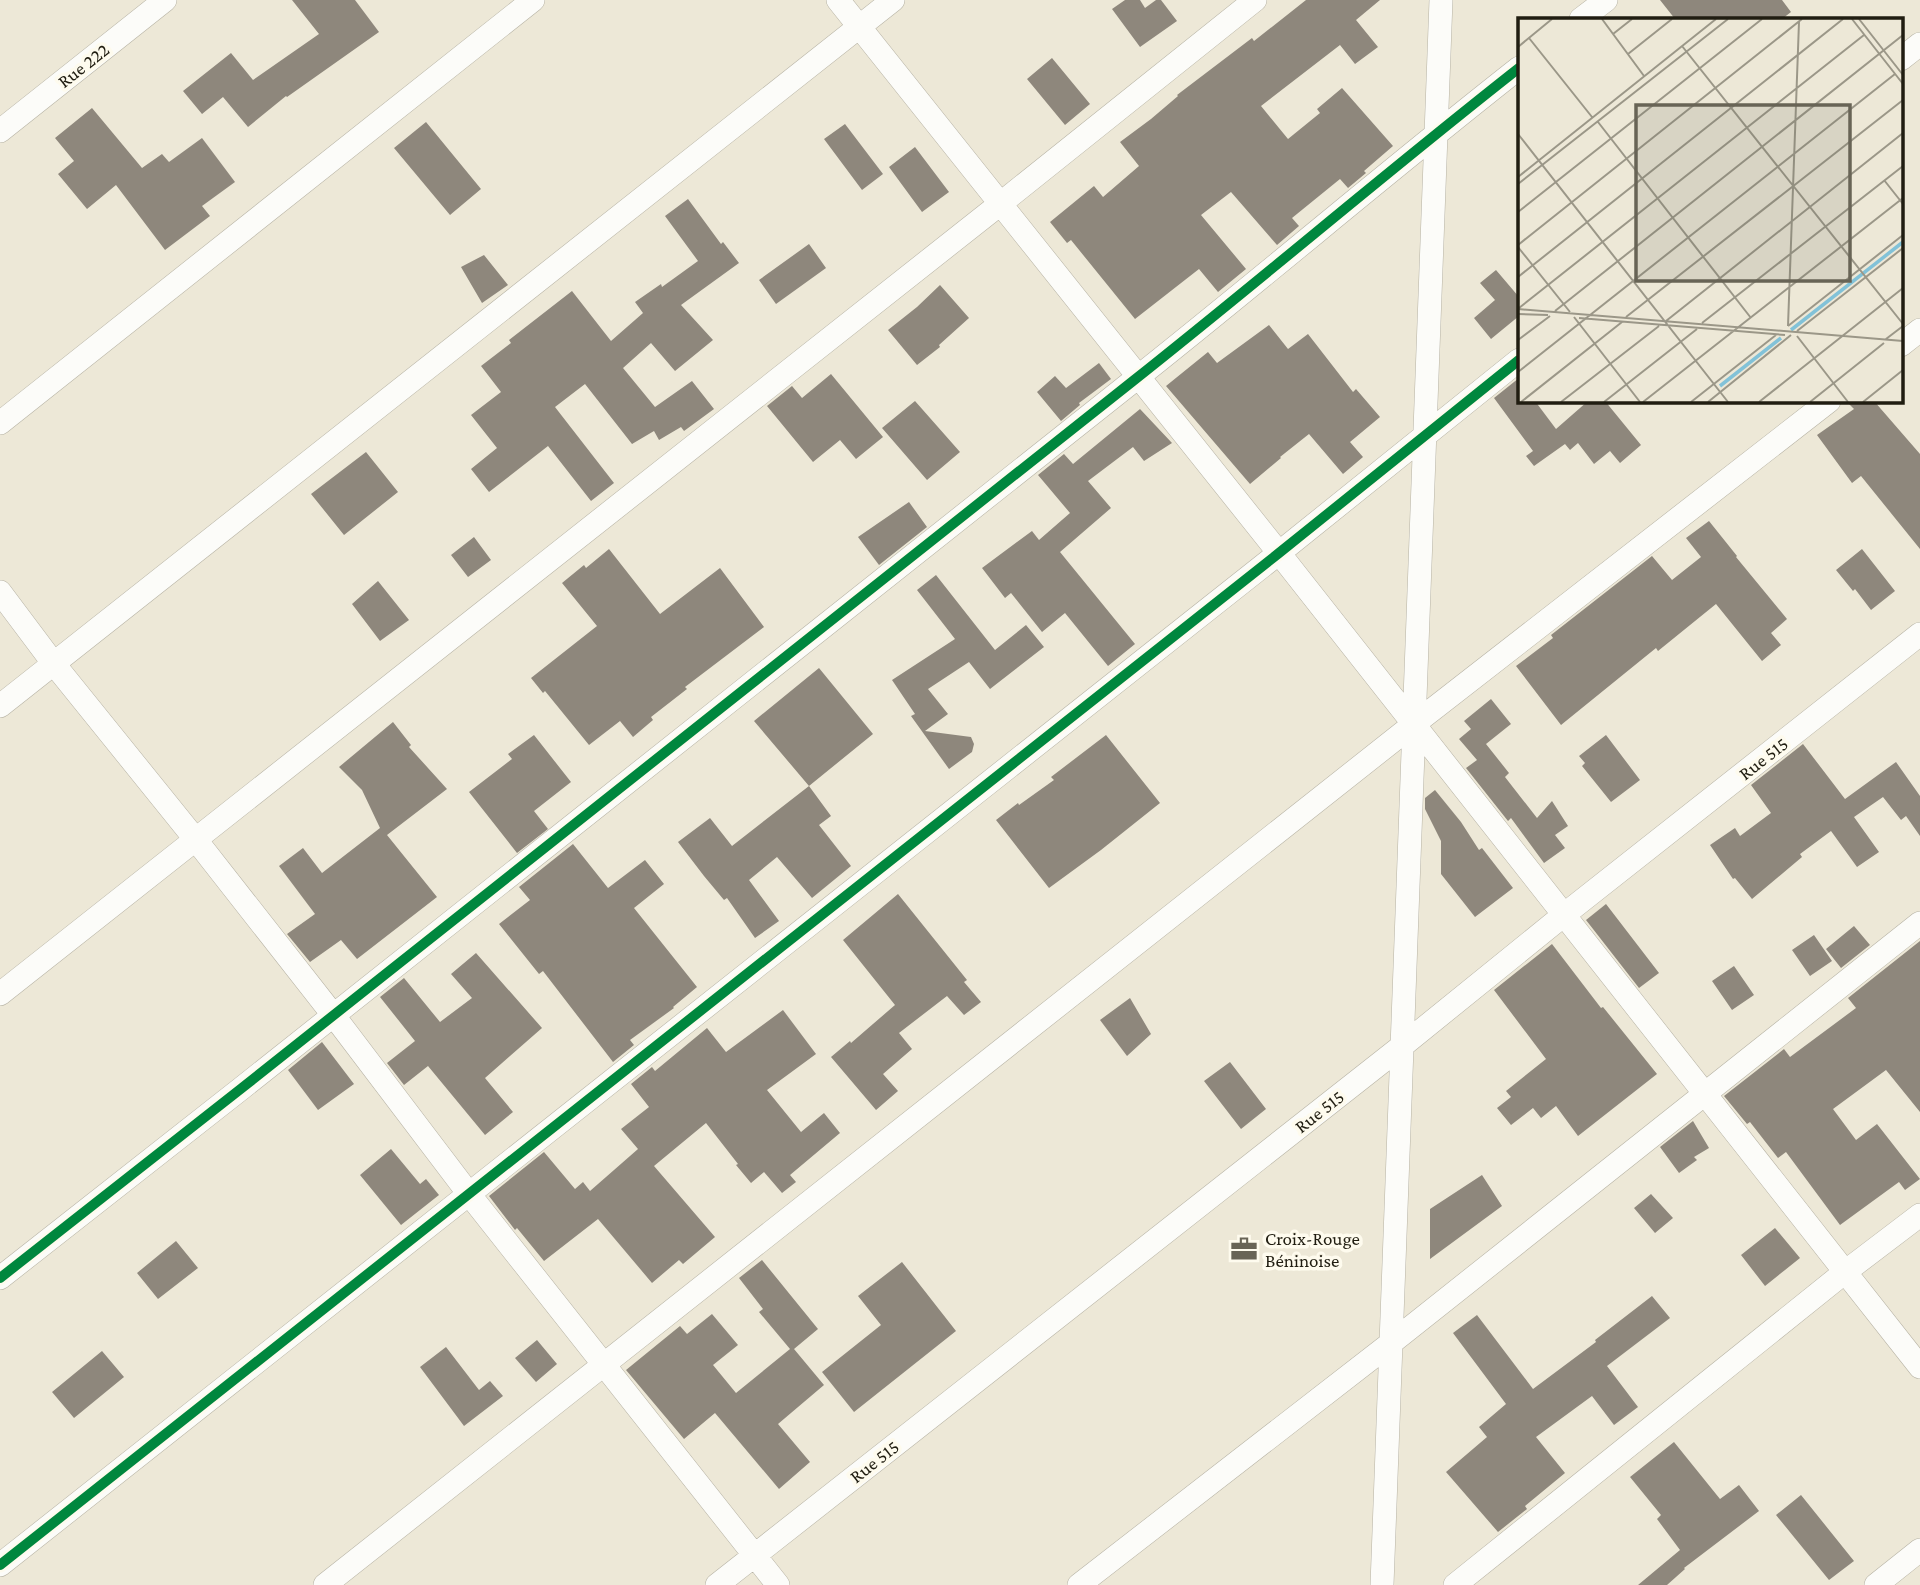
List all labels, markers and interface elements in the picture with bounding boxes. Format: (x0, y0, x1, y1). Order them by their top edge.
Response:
inset map (1518, 18, 1902, 402)
street label: Rue 222 (53, 39, 113, 92)
street label: Rue 515 (1735, 733, 1792, 784)
street label: Rue 515 (1291, 1086, 1348, 1137)
place label: Croix-Rouge Béninoise (1265, 1228, 1360, 1271)
office icon: Croix-Rouge Béninoise (1229, 1234, 1259, 1264)
street label: Rue 515 (846, 1436, 903, 1487)

